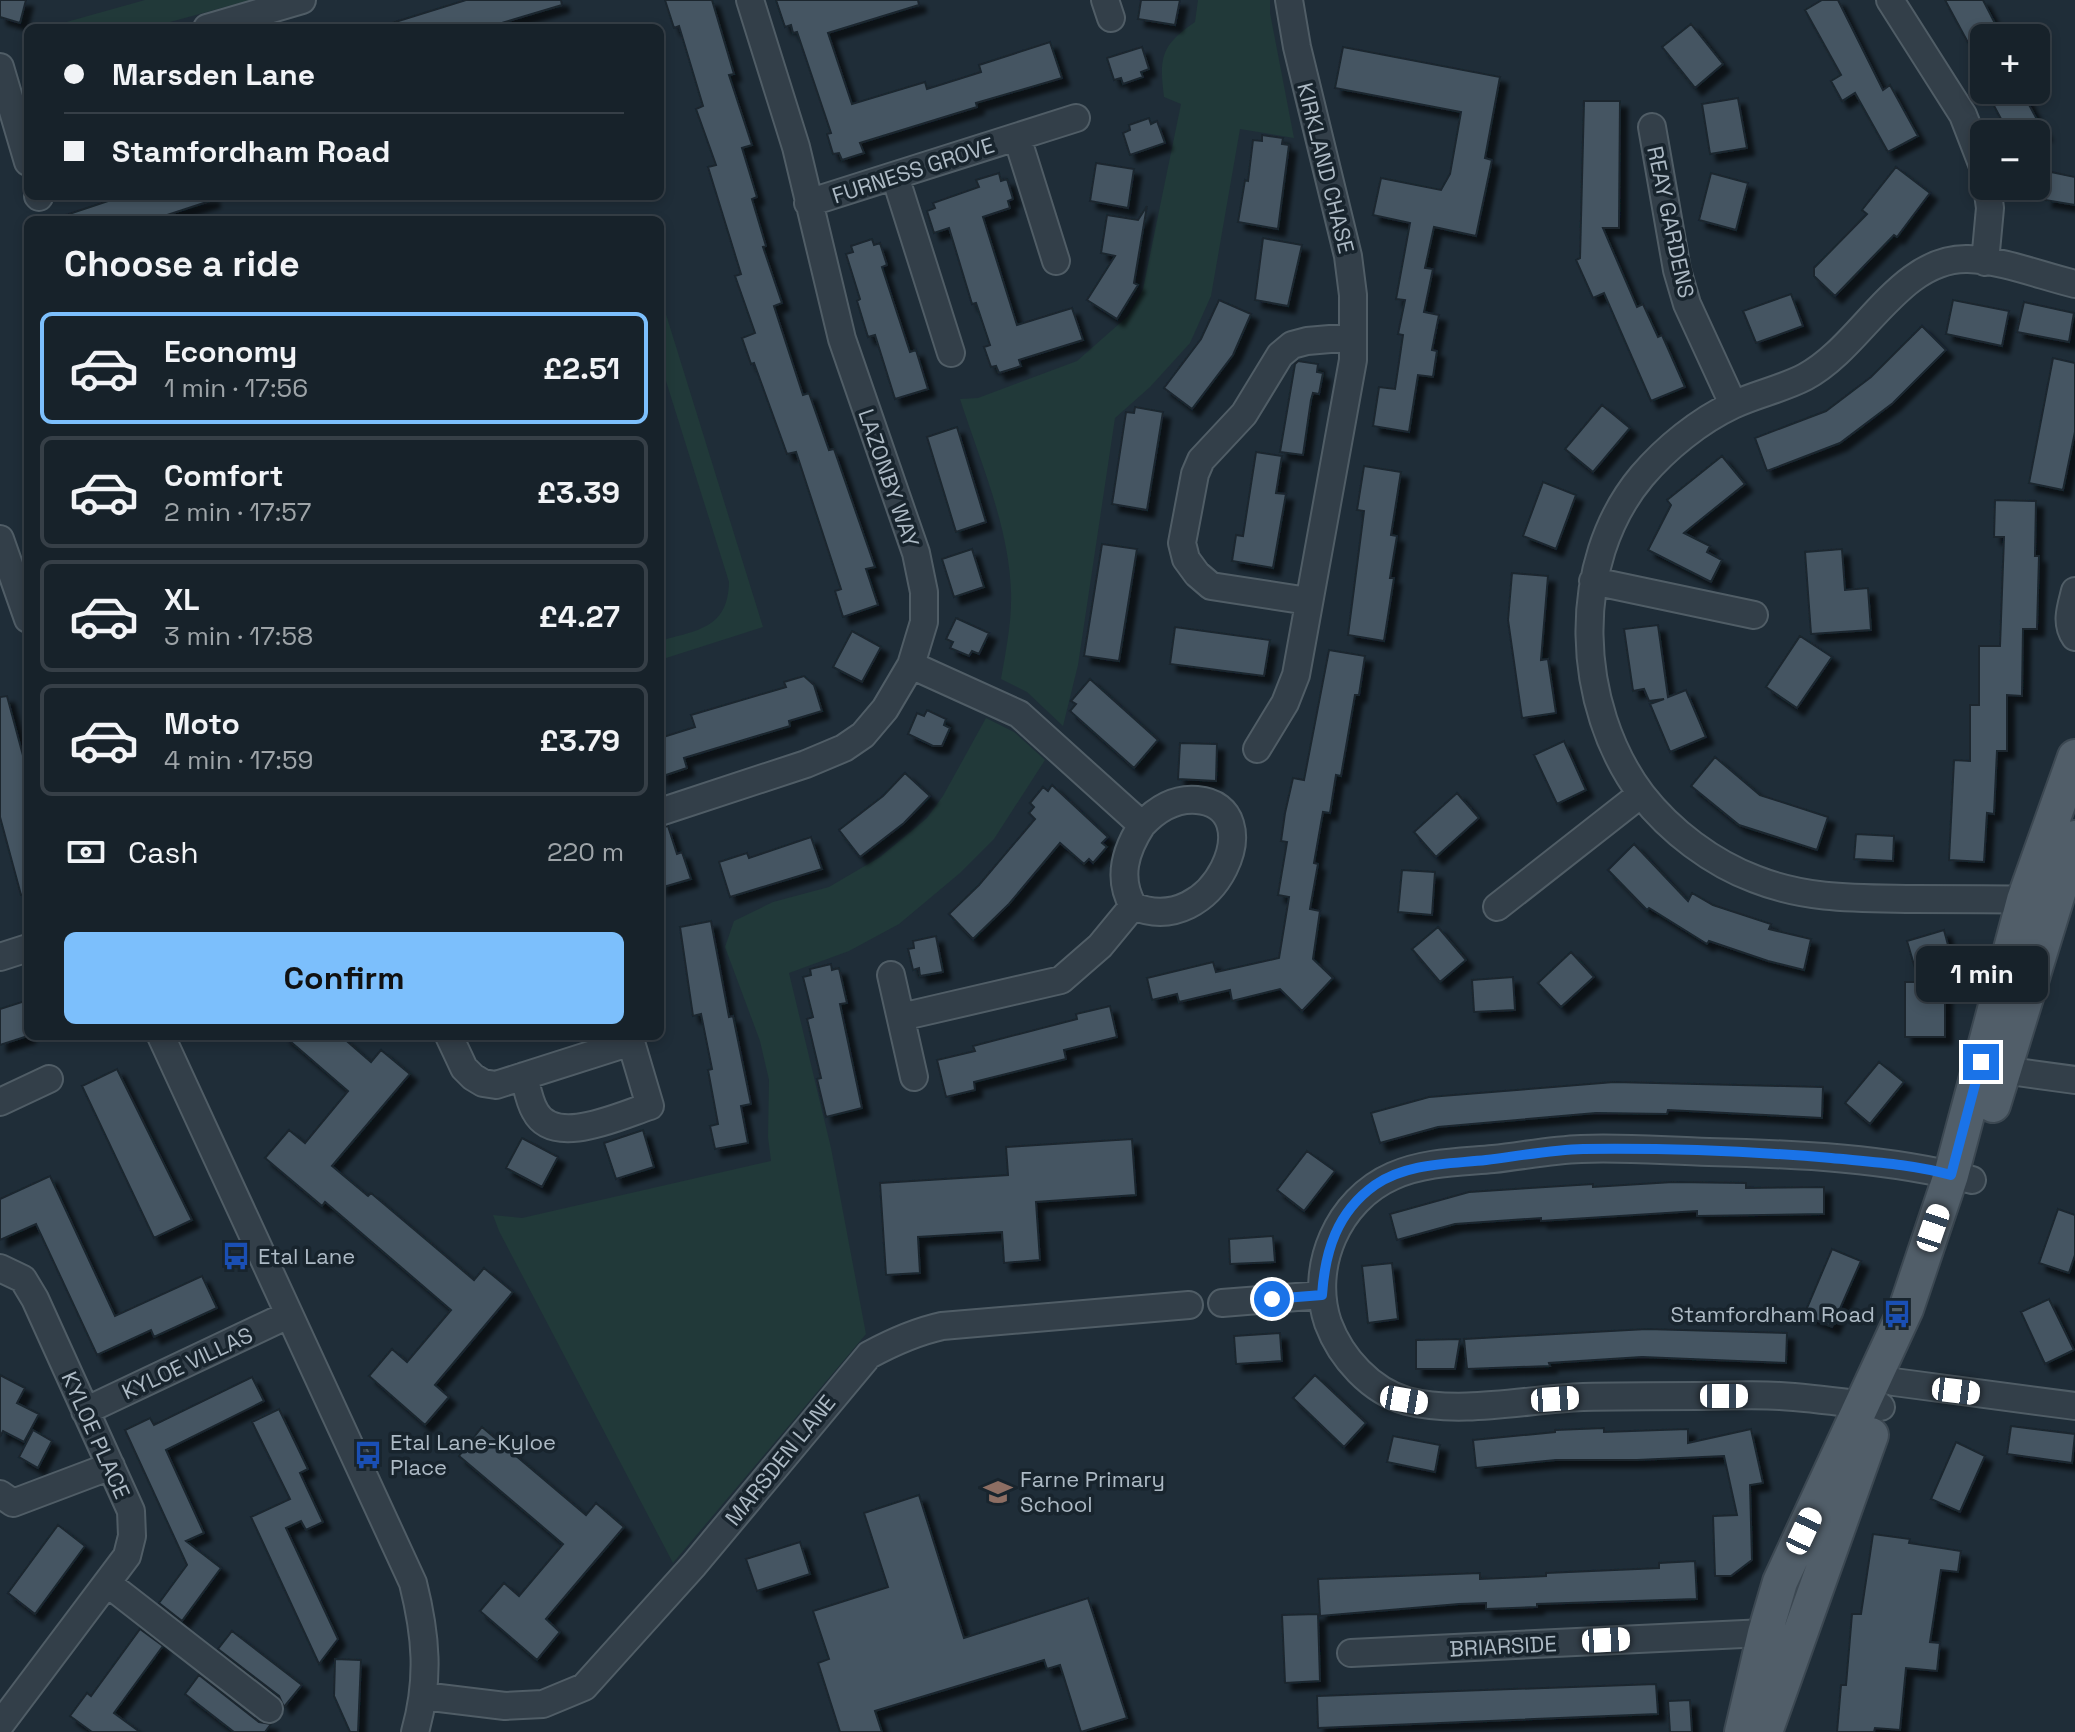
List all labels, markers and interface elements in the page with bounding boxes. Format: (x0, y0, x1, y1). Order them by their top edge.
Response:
map controls (1970, 24, 2050, 200)
button: + (1970, 24, 2050, 104)
text: Marsden Lane (112, 55, 315, 94)
street label: KIRKLAND CHASE (1291, 80, 1361, 256)
button: − (1970, 120, 2050, 200)
street label: FURNESS GROVE (828, 131, 998, 209)
text: Stamfordham Road (112, 132, 390, 171)
street label: REAY GARDENS (1641, 143, 1701, 301)
text: Choose a ride (64, 241, 300, 287)
icon: car (68, 332, 140, 404)
text: Economy (164, 332, 297, 371)
text: £2.51 (543, 349, 620, 388)
text: 1 min · 17:56 (164, 371, 308, 405)
street label: LAZONBY WAY (852, 405, 926, 551)
icon: car (68, 456, 140, 528)
text: Comfort (164, 456, 283, 495)
text: £3.39 (537, 473, 620, 512)
text: 2 min · 17:57 (164, 495, 311, 529)
icon: car (68, 580, 140, 652)
text: XL (164, 580, 200, 619)
text: £4.27 (539, 597, 620, 636)
text: 3 min · 17:58 (164, 619, 313, 653)
icon: car (68, 704, 140, 776)
text: Moto (164, 704, 240, 743)
text: £3.79 (540, 721, 620, 760)
text: 4 min · 17:59 (164, 743, 313, 777)
icon: cash (64, 830, 108, 874)
text: Cash (128, 833, 199, 872)
text: 220 m (547, 835, 624, 869)
button: Confirm (64, 932, 624, 1024)
callout: 1 min (1915, 946, 2047, 1002)
text: 1 min (1950, 957, 2014, 991)
route end (1963, 1044, 1999, 1080)
car (1914, 1201, 1952, 1255)
bus stop icon: Etal Lane (221, 1241, 251, 1271)
place label: Etal Lane (258, 1242, 355, 1270)
route start (1254, 1281, 1290, 1317)
bus stop icon: Stamfordham Road (1882, 1299, 1912, 1329)
place label: Stamfordham Road (1671, 1300, 1875, 1328)
street label: KYLOE VILLAS (117, 1320, 257, 1406)
street label: KYLOE PLACE (55, 1367, 137, 1503)
car (1931, 1376, 1981, 1406)
car (1378, 1384, 1430, 1416)
car (1700, 1384, 1748, 1408)
car (1530, 1385, 1580, 1413)
street label: MARSDEN LANE (719, 1389, 841, 1531)
place label: Etal Lane-Kyloe Place (390, 1428, 556, 1481)
bus stop icon: Etal Lane-Kyloe Place (353, 1440, 383, 1470)
place label: Farne Primary School (1020, 1465, 1165, 1518)
school or university icon: Farne Primary School (983, 1477, 1013, 1507)
car (1783, 1504, 1825, 1558)
car (1581, 1627, 1631, 1653)
street label: BRIARSIDE (1449, 1629, 1557, 1663)

